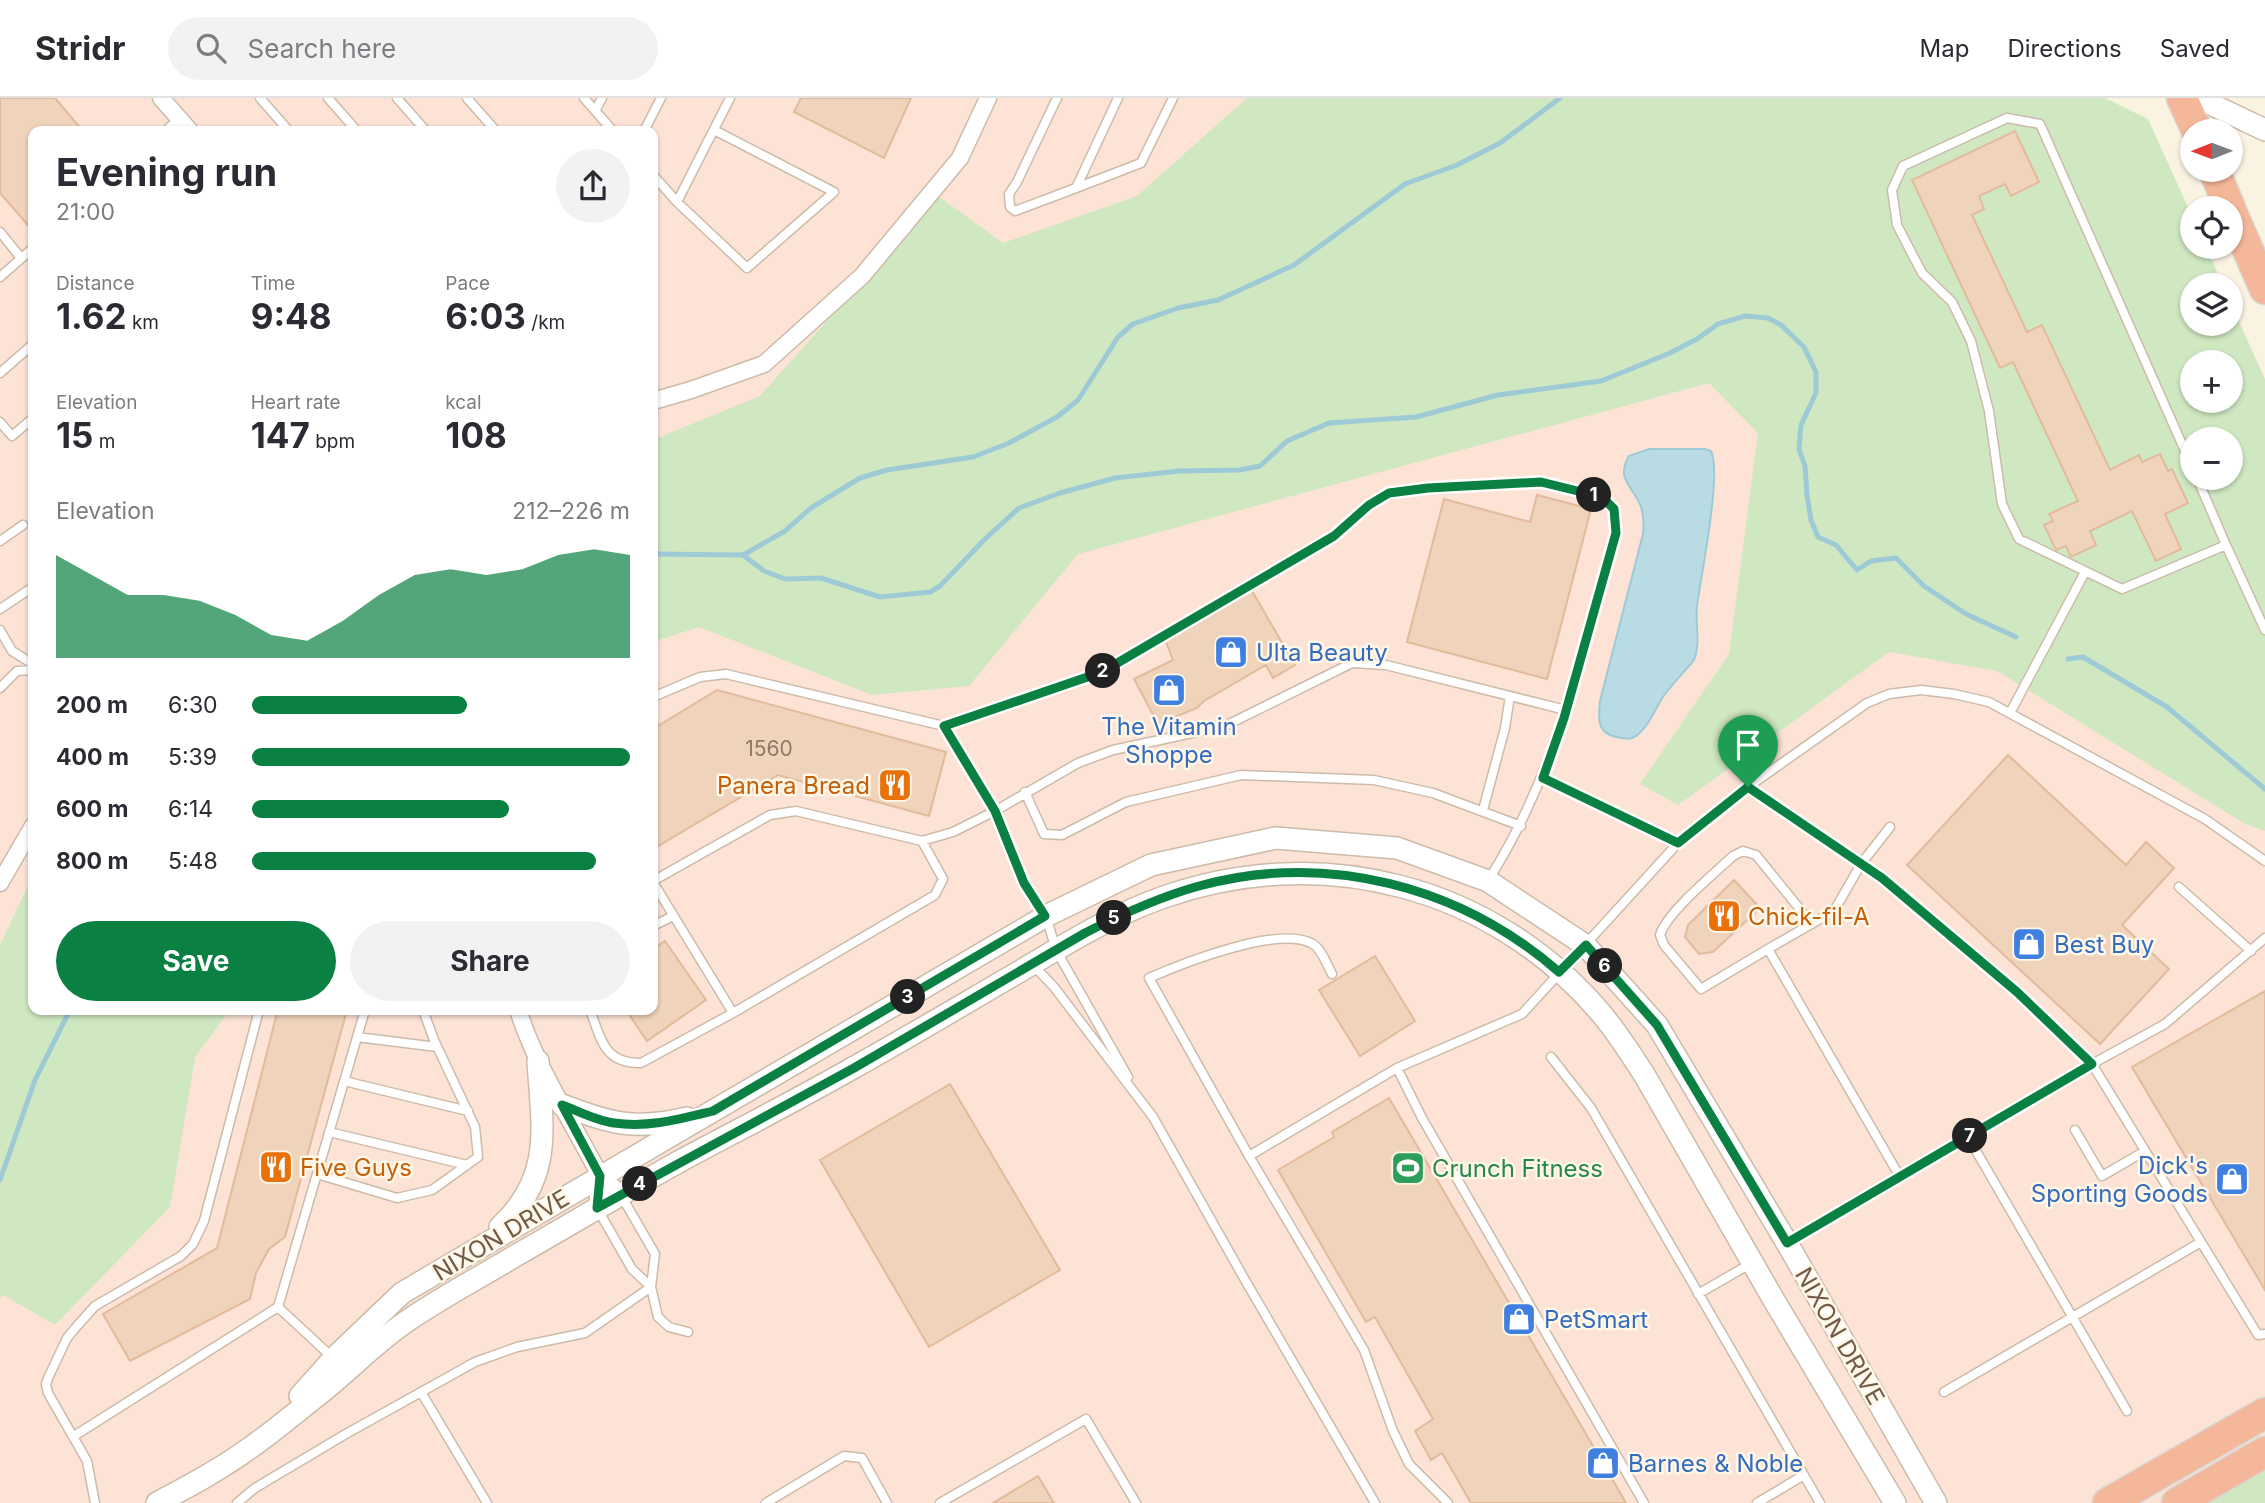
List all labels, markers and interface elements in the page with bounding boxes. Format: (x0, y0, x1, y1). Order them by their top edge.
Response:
search box (168, 17, 658, 80)
text: Stridr (35, 28, 126, 68)
icon: search (192, 29, 230, 67)
text: Search here (248, 33, 396, 64)
text: Map (1920, 34, 1969, 63)
text: Directions (2007, 34, 2122, 63)
text: Saved (2160, 34, 2230, 63)
north arrow (2180, 119, 2244, 182)
map controls (2180, 119, 2243, 490)
text: Evening run (56, 149, 277, 195)
button: share (556, 149, 630, 223)
button: locate (2180, 196, 2243, 259)
text: 21:00 (56, 198, 115, 226)
text: Distance (56, 272, 134, 295)
text: Time (251, 272, 295, 295)
text: Pace (445, 272, 490, 295)
button: layers (2180, 273, 2243, 336)
text: 1.62 (56, 295, 127, 337)
text: 9:48 (251, 295, 332, 337)
text: 6:03 (445, 295, 526, 337)
text: km (127, 311, 159, 334)
text: /km (526, 311, 565, 334)
button: + (2180, 350, 2243, 413)
text: Elevation (56, 391, 137, 414)
text: Heart rate (251, 391, 341, 414)
text: kcal (445, 391, 482, 414)
text: 15 (56, 414, 93, 456)
text: 147 (251, 414, 310, 456)
text: 108 (445, 414, 507, 456)
button: − (2180, 427, 2243, 490)
text: m (93, 430, 115, 453)
text: bpm (310, 430, 355, 453)
pin: 1 (1576, 478, 1612, 512)
text: 1 (1589, 483, 1598, 506)
text: Elevation (56, 497, 155, 525)
text: 212–226 m (512, 497, 630, 525)
shop icon: Ulta Beauty (1212, 633, 1250, 671)
place label: Ulta Beauty (1256, 638, 1388, 667)
pin: 2 (1086, 654, 1120, 688)
text: 2 (1097, 659, 1108, 682)
shop icon: The Vitamin Shoppe (1150, 671, 1188, 709)
text: 200 m (56, 691, 128, 719)
text: 6:30 (168, 691, 218, 719)
place label: The Vitamin Shoppe (1101, 712, 1237, 769)
pin (1718, 715, 1778, 787)
icon: arrive (1729, 726, 1767, 764)
house number: 1560 (745, 736, 793, 761)
text: 400 m (56, 743, 129, 771)
text: 5:39 (168, 743, 217, 771)
restaurant icon: Panera Bread (876, 766, 914, 804)
place label: Panera Bread (717, 771, 870, 800)
text: 600 m (56, 795, 128, 823)
text: 6:14 (168, 795, 213, 823)
text: 800 m (56, 847, 128, 875)
text: 5:48 (168, 847, 218, 875)
restaurant icon: Chick-fil-A (1705, 897, 1743, 935)
pin: 5 (1096, 900, 1132, 936)
place label: Chick-fil-A (1748, 902, 1870, 931)
text: 5 (1107, 906, 1120, 929)
button: Save (56, 921, 336, 1001)
button: Share (350, 921, 630, 1001)
shop icon: Best Buy (2010, 925, 2048, 963)
place label: Best Buy (2054, 930, 2154, 959)
pin: 6 (1588, 948, 1622, 984)
text: 6 (1598, 954, 1611, 977)
pin: 3 (890, 979, 926, 1014)
text: 3 (901, 985, 914, 1008)
pin: 7 (1952, 1118, 1988, 1154)
text: 7 (1964, 1124, 1975, 1147)
restaurant icon: Five Guys (257, 1148, 295, 1186)
sports icon: Crunch Fitness (1389, 1149, 1427, 1187)
place label: Dick's Sporting Goods (2031, 1151, 2208, 1208)
place label: Five Guys (300, 1153, 412, 1182)
place label: Crunch Fitness (1432, 1154, 1603, 1183)
shop icon: Dick's Sporting Goods (2213, 1160, 2251, 1198)
pin: 4 (622, 1166, 658, 1202)
text: 4 (633, 1172, 646, 1195)
street label: NIXON DRIVE (428, 1183, 574, 1287)
street label: NIXON DRIVE (1789, 1262, 1891, 1410)
shop icon: PetSmart (1500, 1300, 1538, 1338)
place label: PetSmart (1544, 1305, 1648, 1334)
shop icon: Barnes & Noble (1584, 1444, 1622, 1482)
place label: Barnes & Noble (1628, 1449, 1803, 1478)

